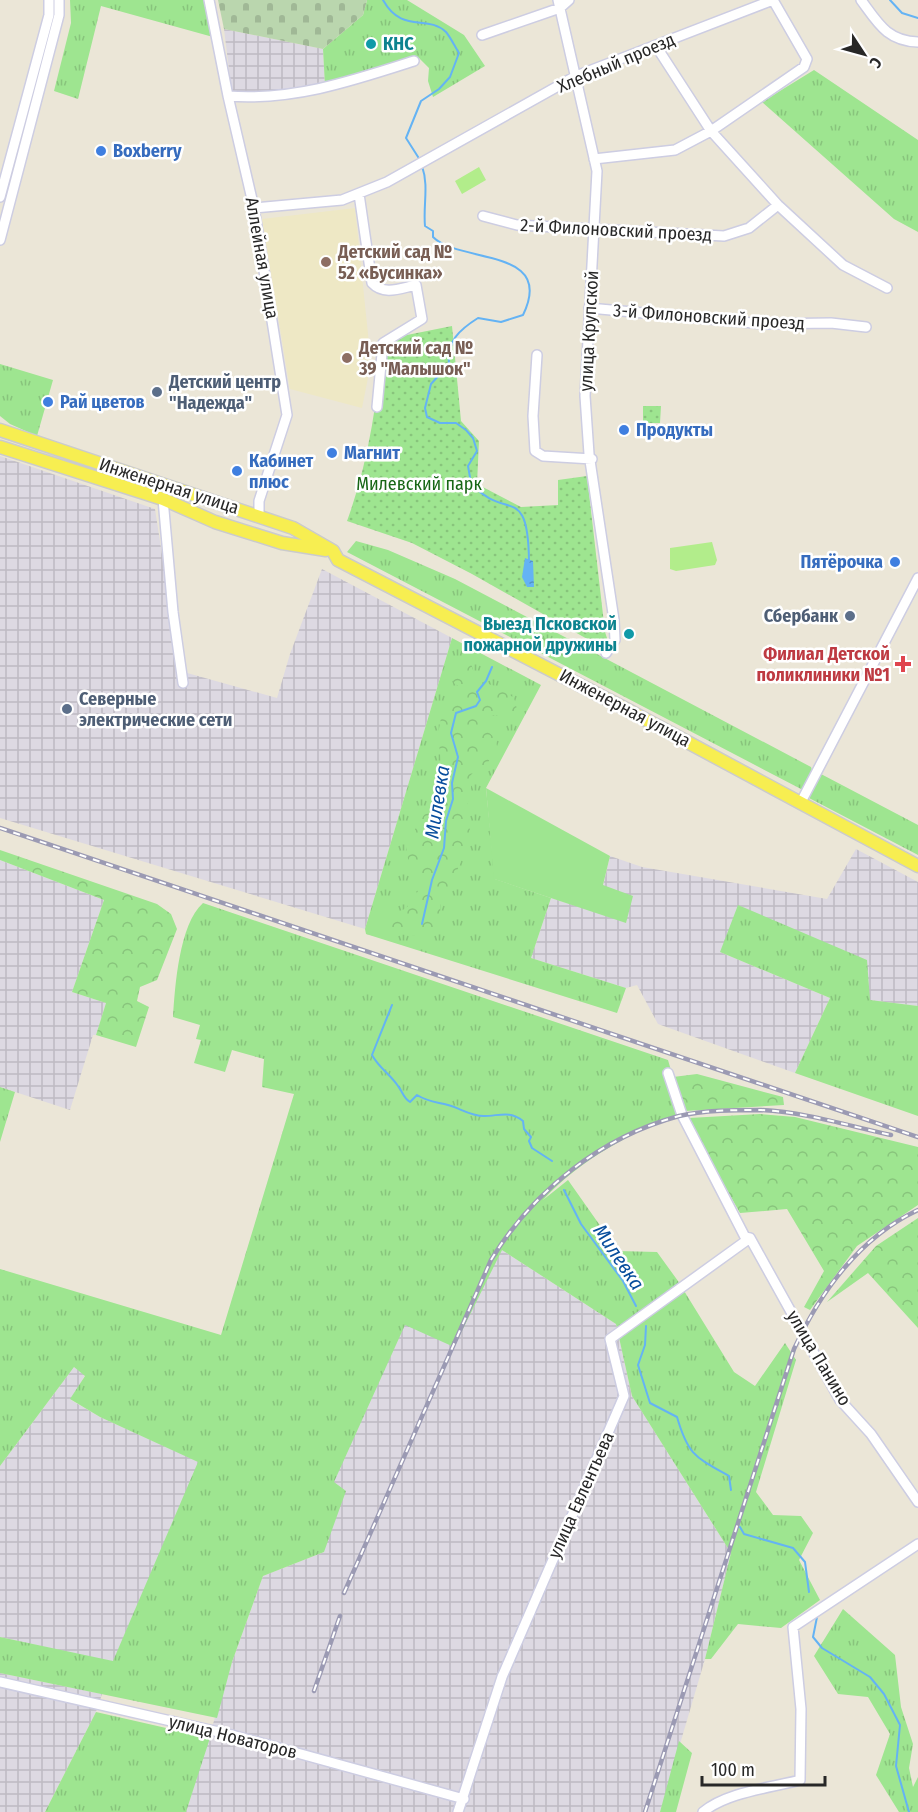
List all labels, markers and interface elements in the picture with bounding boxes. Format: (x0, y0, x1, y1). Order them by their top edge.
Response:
north arrow (834, 24, 894, 84)
street label: Хлебный проезд (554, 28, 678, 98)
place label: КНС (383, 33, 414, 55)
marker: КНС (364, 37, 378, 51)
text: С (865, 54, 886, 72)
place label: Boxberry (113, 140, 182, 162)
marker: Boxberry (94, 144, 108, 158)
street label: Аллейная улица (240, 195, 284, 321)
street label: 2-й Филоновский проезд (520, 214, 712, 246)
place label: Детский сад № 52 «Бусинка» (337, 241, 452, 284)
marker: Детский сад № 52 «Бусинка» (319, 255, 333, 269)
street label: улица Крупской (575, 270, 603, 392)
street label: 3-й Филоновский проезд (612, 299, 806, 335)
place label: Детский сад № 39 "Малышок" (358, 337, 473, 380)
marker: Детский сад № 39 "Малышок" (340, 351, 354, 365)
place label: Детский центр "Надежда" (168, 371, 281, 414)
marker: Детский центр "Надежда" (150, 385, 164, 399)
place label: Рай цветов (60, 391, 145, 413)
marker: Рай цветов (41, 395, 55, 409)
place label: Продукты (636, 419, 713, 441)
marker: Продукты (617, 423, 631, 437)
place label: Магнит (344, 442, 400, 464)
marker: Магнит (325, 446, 339, 460)
place label: Кабинет плюс (249, 450, 313, 493)
street label: Инженерная улица (96, 453, 242, 519)
marker: Кабинет плюс (230, 464, 244, 478)
park label: Милевский парк (356, 473, 482, 495)
place label: Пятёрочка (801, 551, 883, 573)
marker: Пятёрочка (888, 555, 902, 569)
place label: Сбербанк (764, 605, 839, 627)
marker: Сбербанк (843, 609, 857, 623)
place label: Выезд Псковской пожарной дружины (464, 613, 617, 656)
marker: Выезд Псковской пожарной дружины (622, 627, 636, 641)
place label: Филиал Детской поликлиники №1 (757, 643, 890, 686)
marker: Филиал Детской поликлиники №1 (894, 655, 912, 673)
street label: Инженерная улица (556, 664, 695, 752)
place label: Северные электрические сети (79, 688, 232, 731)
marker: Северные электрические сети (60, 702, 74, 716)
water label: Милевка (419, 764, 455, 840)
water label: Милевка (588, 1220, 650, 1294)
street label: улица Панино (782, 1306, 856, 1410)
street label: улица Евлентьева (543, 1428, 619, 1562)
street label: улица Новаторов (167, 1710, 299, 1764)
scale bar (702, 1749, 825, 1787)
text: 100 m (711, 1759, 755, 1781)

